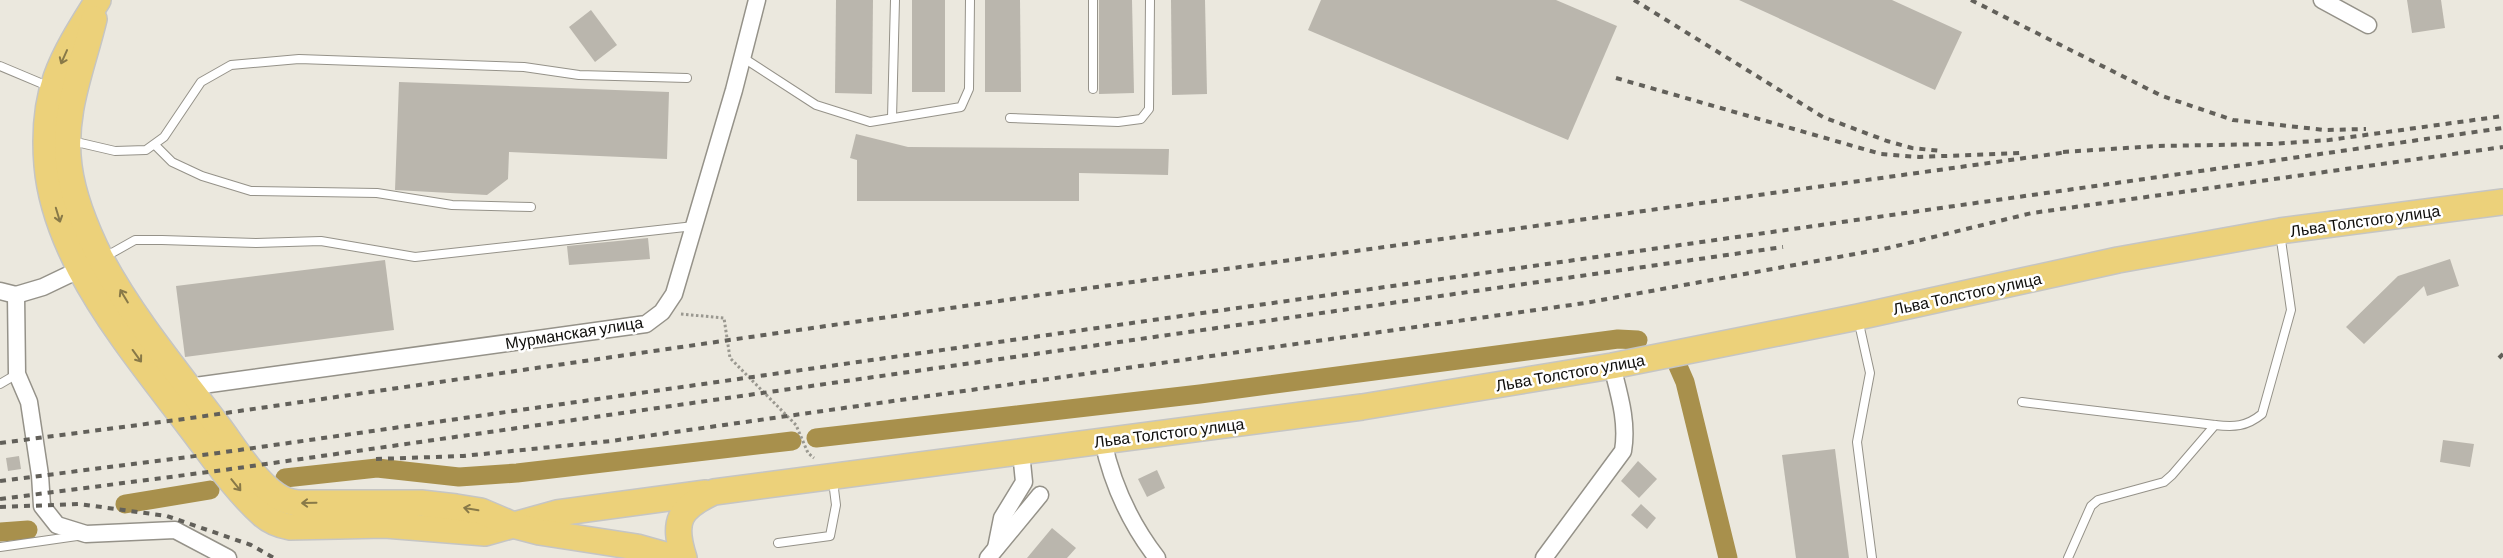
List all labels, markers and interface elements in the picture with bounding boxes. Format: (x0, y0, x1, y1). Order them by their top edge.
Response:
one-way arrow (58, 49, 68, 64)
street label: Льва Толстого улица (2289, 200, 2441, 240)
one-way arrow (54, 206, 64, 222)
street label: Льва Толстого улица (1891, 268, 2043, 318)
one-way arrow (119, 290, 129, 304)
street label: Мурманская улица (504, 312, 644, 352)
one-way arrow (132, 349, 142, 363)
street label: Льва Толстого улица (1494, 349, 1646, 394)
street label: Льва Толстого улица (1093, 413, 1245, 451)
one-way arrow (230, 478, 241, 491)
one-way arrow (301, 498, 317, 508)
one-way arrow (463, 504, 479, 514)

